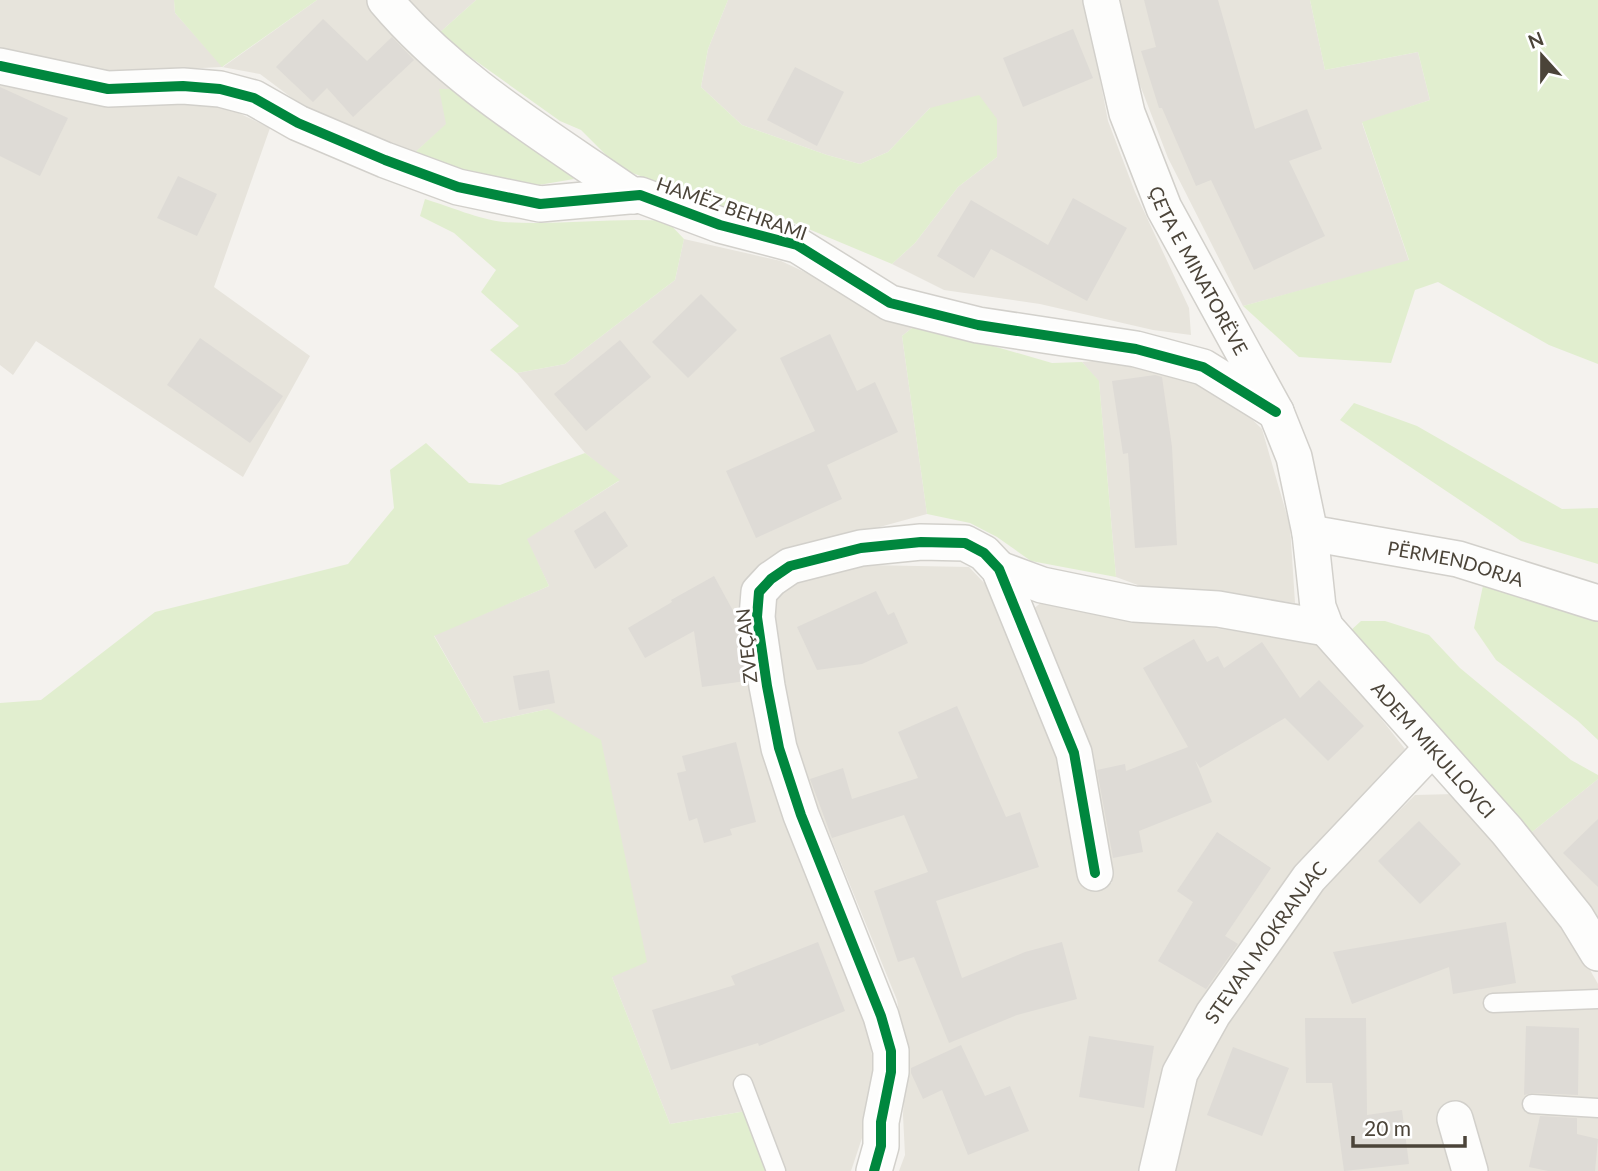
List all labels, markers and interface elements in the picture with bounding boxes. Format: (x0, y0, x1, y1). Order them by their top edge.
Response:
north arrow (1507, 21, 1577, 91)
text: N (1525, 26, 1547, 53)
street label: HAMËZ BEHRAMI (654, 171, 810, 245)
street label: ÇETA E MINATORËVE (1145, 182, 1254, 358)
street label: PËRMENDORJA (1386, 535, 1527, 591)
street label: ZVEÇAN (731, 607, 761, 685)
street label: ADEM MIKULLOVCI (1367, 676, 1501, 822)
street label: STEVAN MOKRANJAC (1199, 856, 1331, 1027)
scale bar (1353, 1104, 1465, 1148)
text: 20 m (1364, 1115, 1411, 1140)

